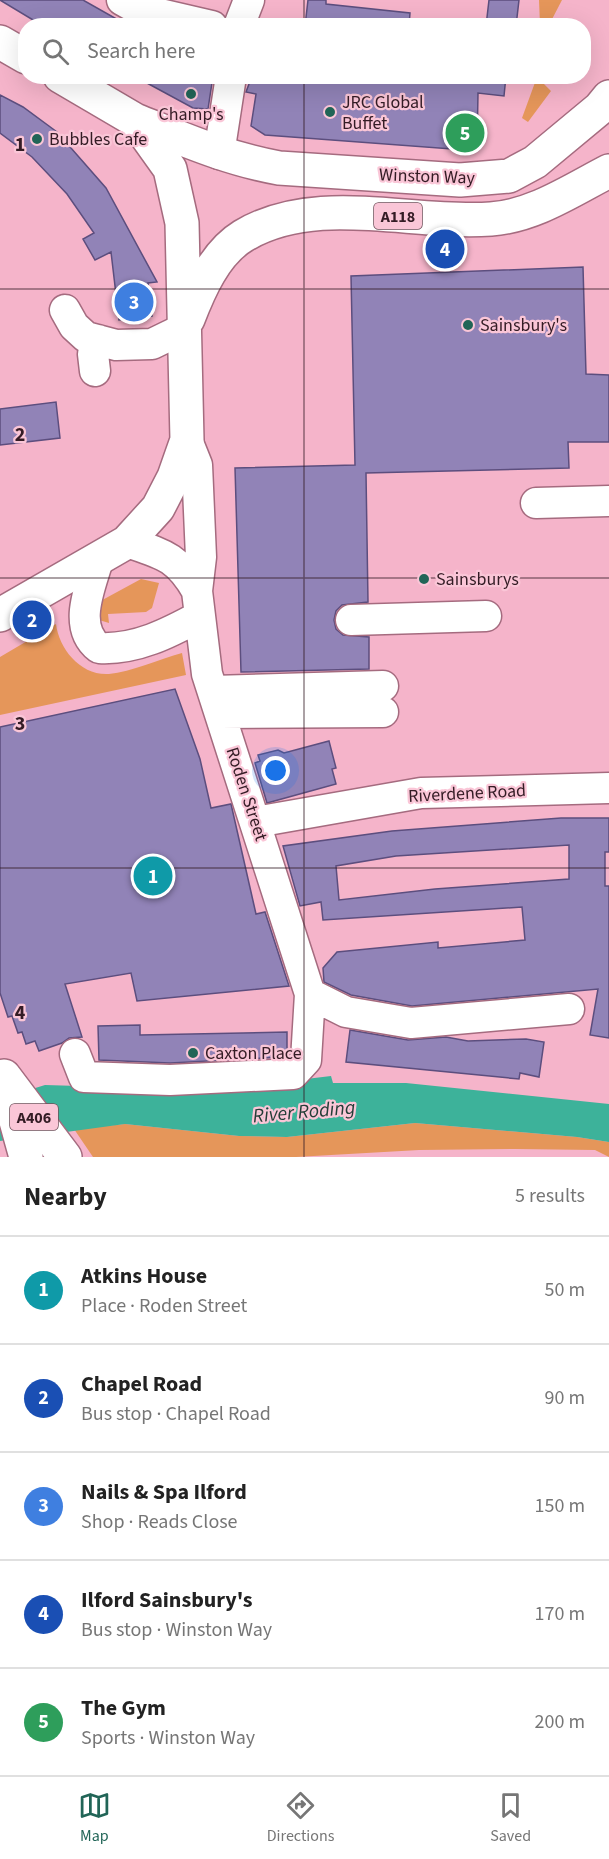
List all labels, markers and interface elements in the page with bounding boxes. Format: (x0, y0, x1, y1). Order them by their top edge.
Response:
search box (18, 18, 591, 84)
icon: search (39, 35, 72, 68)
text: Search here (87, 35, 195, 67)
marker: Champ's (184, 87, 198, 101)
place label: JRC Global Buffet (342, 90, 424, 136)
place label: Champ's (158, 102, 224, 127)
marker: JRC Global Buffet (323, 105, 337, 119)
pin: 5 (446, 110, 484, 156)
place label: Bubbles Cafe (49, 127, 147, 152)
text: 1 (15, 131, 25, 159)
marker: Bubbles Cafe (30, 132, 44, 146)
street label: Winston Way (379, 162, 476, 191)
road number: A118 (374, 203, 422, 229)
pin: 4 (426, 226, 464, 272)
pin: 3 (114, 280, 154, 324)
place label: Sainsbury's (480, 313, 567, 338)
marker: Sainsbury's (461, 318, 475, 332)
text: 2 (15, 421, 25, 449)
place label: Sainsburys (436, 567, 519, 592)
marker: Sainsburys (417, 572, 431, 586)
pin: 2 (12, 598, 51, 642)
text: 3 (15, 710, 25, 738)
street label: Roden Street (220, 744, 273, 844)
your location (261, 756, 290, 785)
street label: Riverdene Road (407, 778, 527, 809)
pin: 1 (134, 854, 172, 898)
text: 4 (15, 999, 26, 1027)
place label: Caxton Place (205, 1041, 302, 1066)
marker: Caxton Place (186, 1046, 200, 1060)
water label: River Roding (252, 1094, 357, 1130)
road number: A406 (10, 1104, 58, 1130)
text: Nearby (24, 1178, 107, 1215)
text: 5 results (515, 1182, 585, 1210)
text: Atkins House (81, 1260, 207, 1292)
text: 1 (38, 1276, 49, 1304)
text: 50 m (545, 1276, 585, 1304)
text: Place · Roden Street (81, 1292, 247, 1320)
text: Chapel Road (81, 1368, 202, 1400)
text: 2 (38, 1384, 49, 1412)
text: 90 m (545, 1384, 585, 1412)
text: Bus stop · Chapel Road (81, 1400, 271, 1428)
text: Nails & Spa Ilford (81, 1476, 247, 1508)
text: 3 (38, 1492, 49, 1520)
text: 150 m (535, 1492, 585, 1520)
text: Shop · Reads Close (81, 1508, 237, 1536)
text: Ilford Sainsbury's (81, 1584, 253, 1616)
text: 4 (38, 1600, 49, 1628)
text: 170 m (535, 1600, 585, 1628)
text: Bus stop · Winston Way (81, 1616, 272, 1644)
text: The Gym (81, 1692, 166, 1724)
text: 5 (38, 1708, 49, 1736)
text: 200 m (535, 1708, 585, 1736)
text: Sports · Winston Way (81, 1724, 255, 1752)
tab: Map (78, 1789, 111, 1847)
tab: Directions (267, 1789, 334, 1847)
tab: Saved (490, 1789, 531, 1847)

